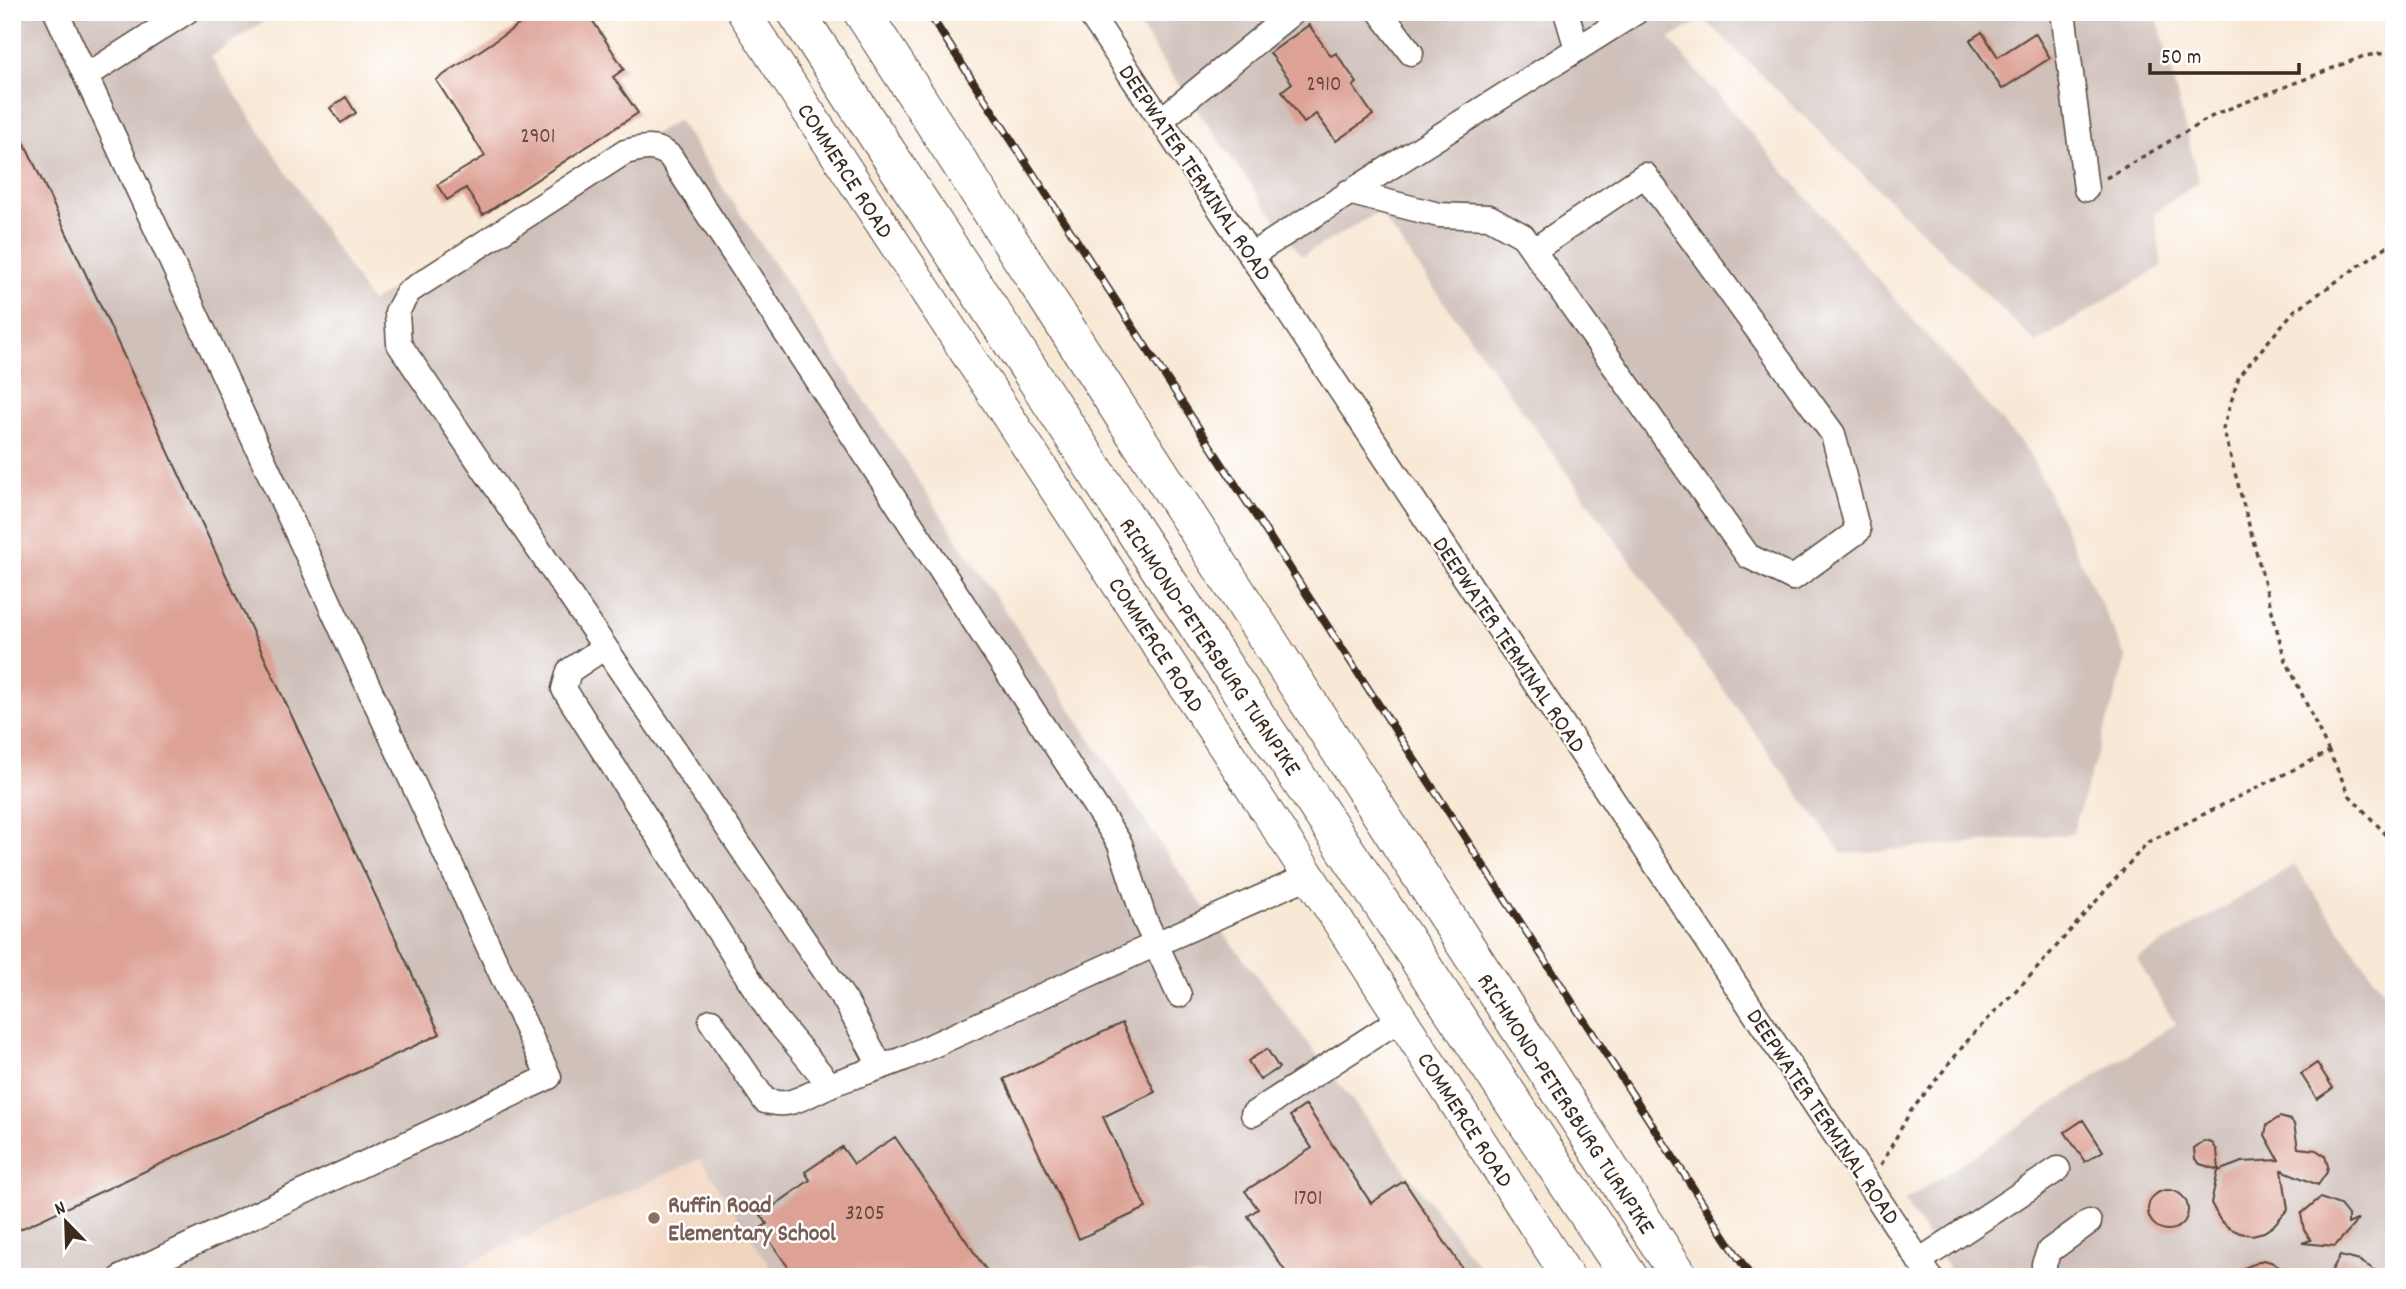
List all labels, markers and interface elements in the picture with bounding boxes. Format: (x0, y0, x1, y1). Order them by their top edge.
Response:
scale bar (2150, 32, 2299, 76)
text: 50 m (2161, 44, 2201, 74)
street label: DEEPWATER TERMINAL ROAD (1108, 59, 1279, 289)
house number: 2910 (1307, 71, 1341, 101)
street label: COMMERCE ROAD (787, 97, 900, 246)
house number: 2901 (521, 123, 555, 153)
street label: RICHMOND-PETERSBURG TURNPIKE (1109, 512, 1308, 784)
street label: DEEPWATER TERMINAL ROAD (1422, 531, 1593, 761)
street label: COMMERCE ROAD (1098, 571, 1211, 720)
street label: RICHMOND-PETERSBURG TURNPIKE (1467, 967, 1662, 1242)
street label: DEEPWATER TERMINAL ROAD (1736, 1003, 1907, 1233)
street label: COMMERCE ROAD (1407, 1046, 1520, 1195)
house number: 1701 (1294, 1185, 1322, 1215)
north arrow (32, 1188, 102, 1258)
place label: Ruffin Road Elementary School (668, 1190, 836, 1252)
text: N (51, 1195, 70, 1224)
house number: 3205 (845, 1200, 885, 1230)
marker: Ruffin Road Elementary School (646, 1210, 662, 1226)

